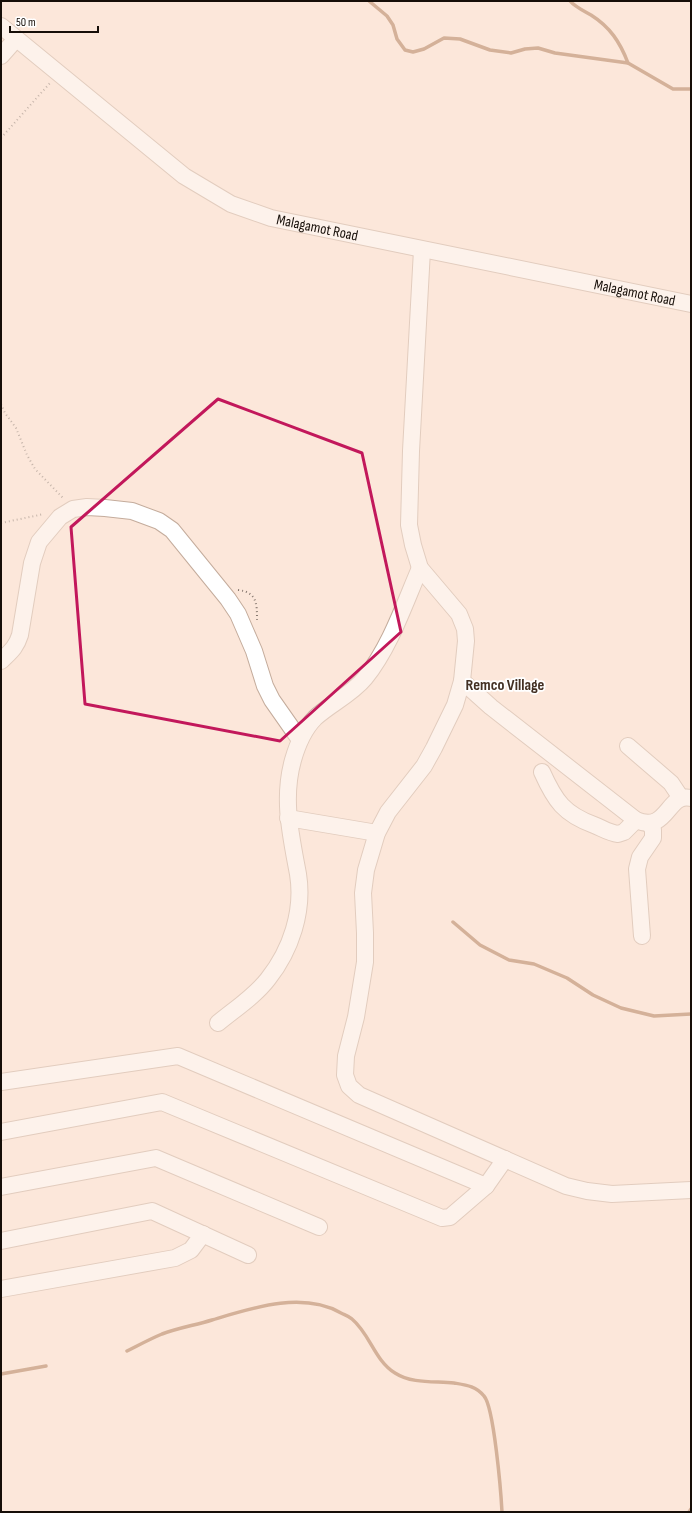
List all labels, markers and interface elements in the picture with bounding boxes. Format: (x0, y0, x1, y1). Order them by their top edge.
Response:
scale bar (10, 8, 98, 34)
text: 50 m (16, 15, 36, 30)
street label: Malagamot Road (275, 210, 360, 246)
street label: Malagamot Road (592, 275, 677, 311)
district label: Remco Village (466, 676, 545, 695)

